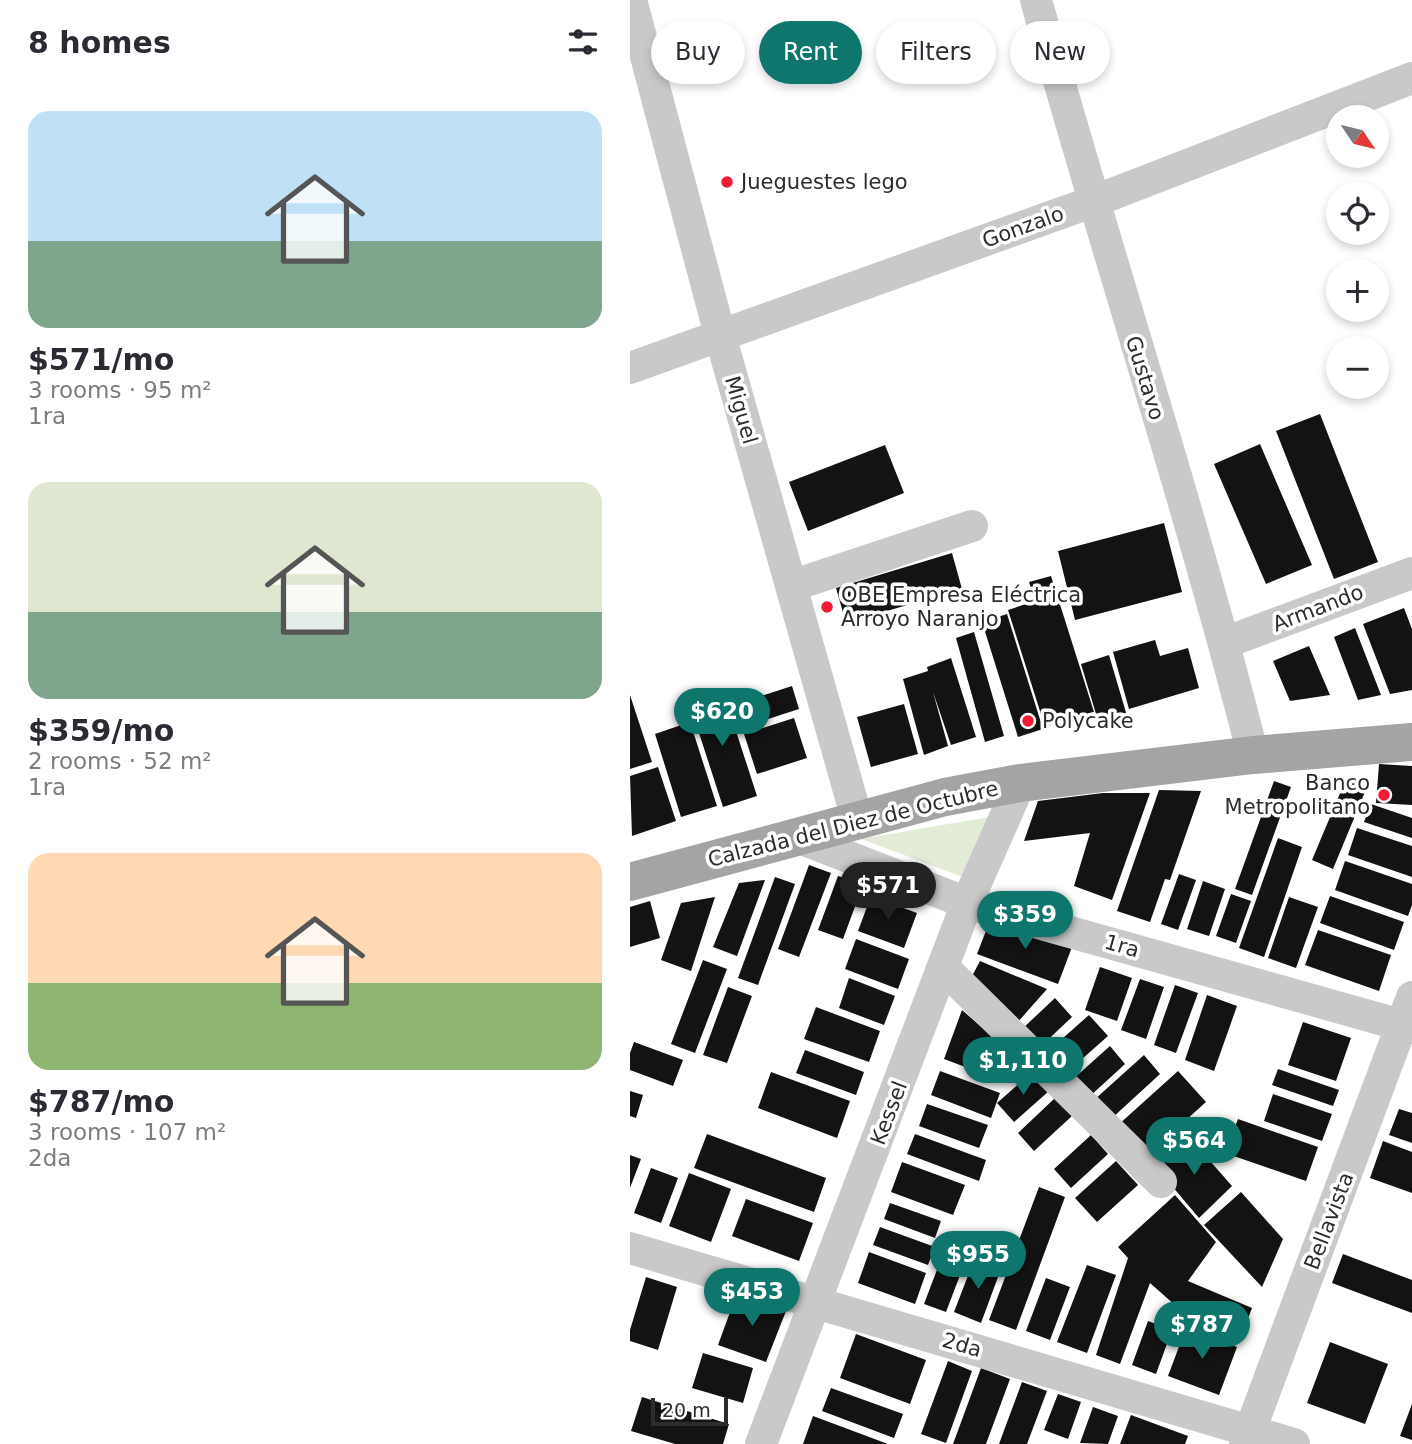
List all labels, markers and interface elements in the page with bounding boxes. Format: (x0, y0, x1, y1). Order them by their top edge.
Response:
chip: Buy (651, 21, 745, 84)
chip: Rent (759, 21, 862, 84)
chip: Filters (876, 21, 996, 84)
chip: New (1010, 21, 1110, 84)
icon: filters (564, 23, 602, 61)
text: 8 homes (28, 25, 171, 60)
north arrow (1326, 105, 1390, 168)
map controls (1326, 105, 1389, 399)
icon: home (252, 156, 378, 282)
place label: Jueguestes lego (739, 170, 908, 194)
marker: Jueguestes lego (719, 174, 735, 190)
button: locate (1326, 182, 1389, 245)
street label: Gonzalo (979, 201, 1067, 253)
button: + (1326, 259, 1389, 322)
street label: Gustavo (1121, 333, 1169, 423)
button: − (1326, 336, 1389, 399)
text: $571/mo (28, 342, 174, 377)
street label: Miguel (720, 373, 762, 447)
text: 3 rooms · 95 m² (28, 377, 212, 403)
text: 1ra (28, 403, 66, 429)
icon: home (252, 527, 378, 653)
street label: Armando (1269, 580, 1367, 636)
place label: OBE Empresa Eléctrica Arroyo Naranjo (841, 583, 1081, 631)
marker: OBE Empresa Eléctrica Arroyo Naranjo (819, 599, 835, 615)
pin: $620 (681, 688, 763, 748)
text: $620 (690, 698, 754, 724)
place label: Polycake (1042, 709, 1134, 733)
text: $359/mo (28, 713, 174, 748)
marker: Polycake (1020, 713, 1036, 729)
text: 2 rooms · 52 m² (28, 748, 212, 774)
place label: Banco Metropolitano (1225, 771, 1370, 819)
text: 1ra (28, 774, 66, 800)
street label: Calzada del Diez de Octubre (705, 776, 1001, 872)
marker: Banco Metropolitano (1376, 787, 1392, 803)
pin: $571 (847, 862, 929, 922)
text: $571 (856, 872, 920, 898)
pin: $359 (984, 892, 1066, 951)
icon: home (252, 898, 378, 1024)
text: $359 (993, 901, 1057, 927)
street label: 1ra (1102, 930, 1142, 962)
pin: $1,110 (966, 1038, 1080, 1097)
text: $1,110 (979, 1047, 1067, 1073)
street label: Kessel (866, 1078, 912, 1148)
text: $787/mo (28, 1084, 174, 1119)
pin: $564 (1153, 1118, 1235, 1177)
text: 3 rooms · 107 m² (28, 1119, 226, 1145)
text: $564 (1162, 1127, 1226, 1153)
text: 2da (28, 1145, 71, 1171)
street label: Bellavista (1299, 1169, 1359, 1273)
pin: $955 (937, 1232, 1019, 1291)
text: $955 (946, 1241, 1010, 1267)
pin: $453 (711, 1268, 793, 1328)
text: $453 (720, 1278, 784, 1304)
pin: $787 (1161, 1302, 1243, 1361)
text: $787 (1170, 1311, 1234, 1337)
street label: 2da (940, 1328, 984, 1362)
scale bar (651, 1395, 728, 1427)
text: 20 m (662, 1399, 711, 1421)

